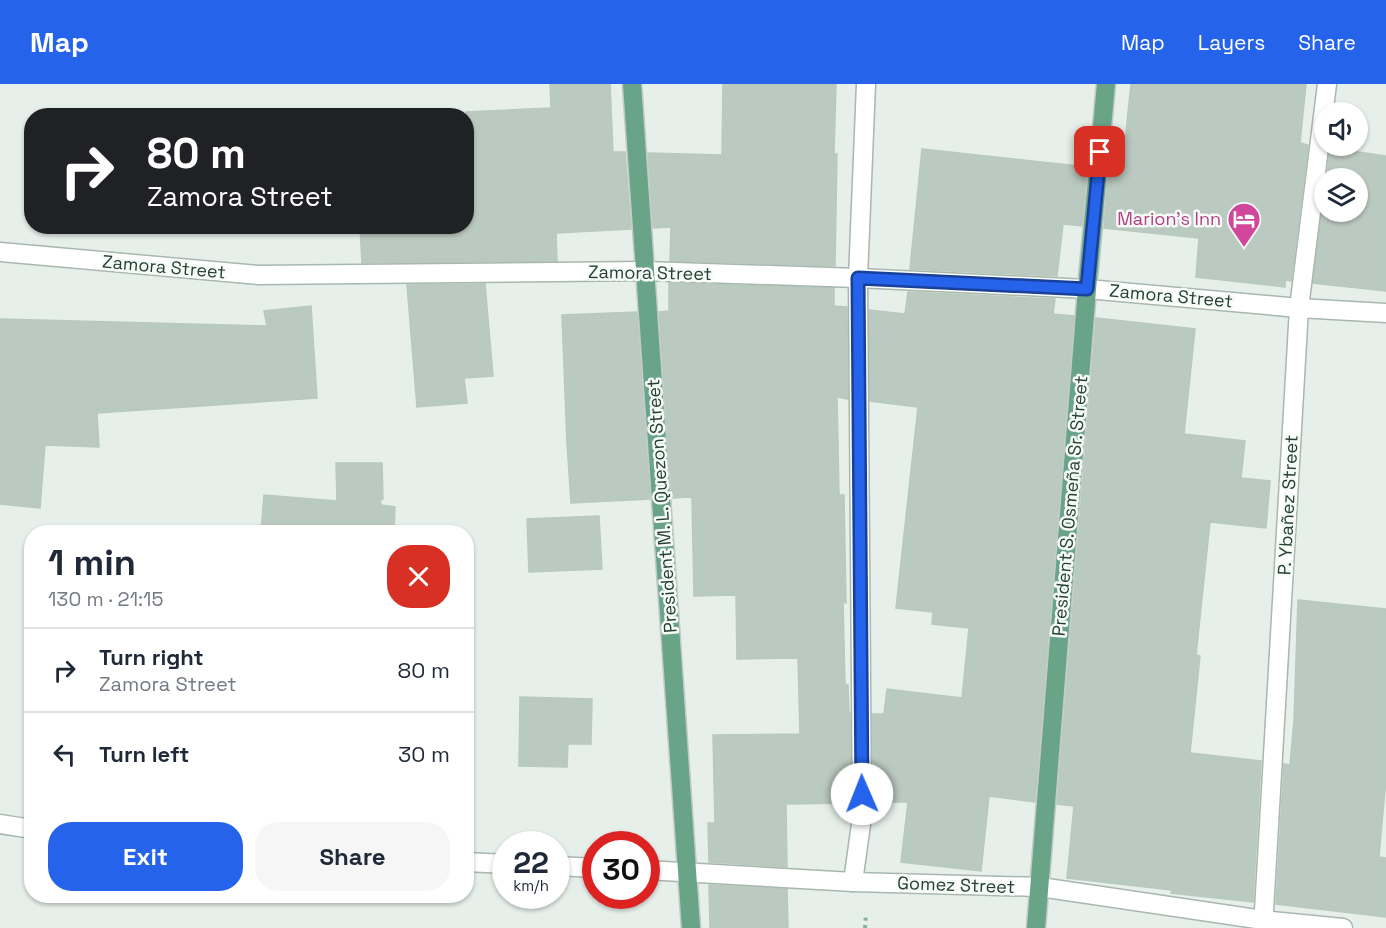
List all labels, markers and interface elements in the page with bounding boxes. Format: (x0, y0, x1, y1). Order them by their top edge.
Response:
text: Map (30, 24, 89, 60)
text: Map (1121, 29, 1165, 56)
text: Layers (1198, 29, 1265, 56)
text: Share (1298, 29, 1356, 56)
map controls (1314, 102, 1368, 222)
button: sound (1314, 102, 1368, 156)
pin (1074, 126, 1125, 177)
text: 80 m (147, 127, 246, 180)
icon: right (48, 132, 126, 210)
icon: arrive (1083, 135, 1116, 168)
button: layers (1314, 168, 1368, 222)
text: Zamora Street (147, 179, 333, 214)
hotel icon: Marion's Inn (1226, 201, 1262, 248)
place label: Marion's Inn (1117, 207, 1221, 230)
street label: Zamora Street (101, 250, 227, 283)
street label: Zamora Street (588, 260, 712, 285)
street label: Zamora Street (1108, 279, 1234, 312)
street label: President S. Osmeña Sr. Street (1047, 375, 1092, 637)
street label: President M. L. Quezon Street (641, 378, 682, 634)
street label: P. Ybañez Street (1272, 434, 1303, 576)
text: 1 min (48, 540, 136, 586)
button: close (387, 545, 450, 608)
text: 130 m · 21:15 (48, 586, 163, 612)
text: Turn right (99, 643, 204, 671)
icon: right (48, 654, 81, 687)
text: 80 m (398, 656, 450, 684)
text: Zamora Street (99, 671, 237, 697)
icon: left (48, 738, 81, 771)
text: Turn left (99, 740, 189, 768)
text: 30 m (398, 740, 450, 768)
position arrow (830, 762, 894, 826)
button: Exit (48, 822, 243, 891)
button: Share (255, 822, 450, 891)
speed limit sign: 30 (582, 831, 660, 909)
text: 22 (513, 843, 549, 882)
street label: Gomez Street (897, 871, 1015, 898)
text: km/h (513, 876, 549, 895)

